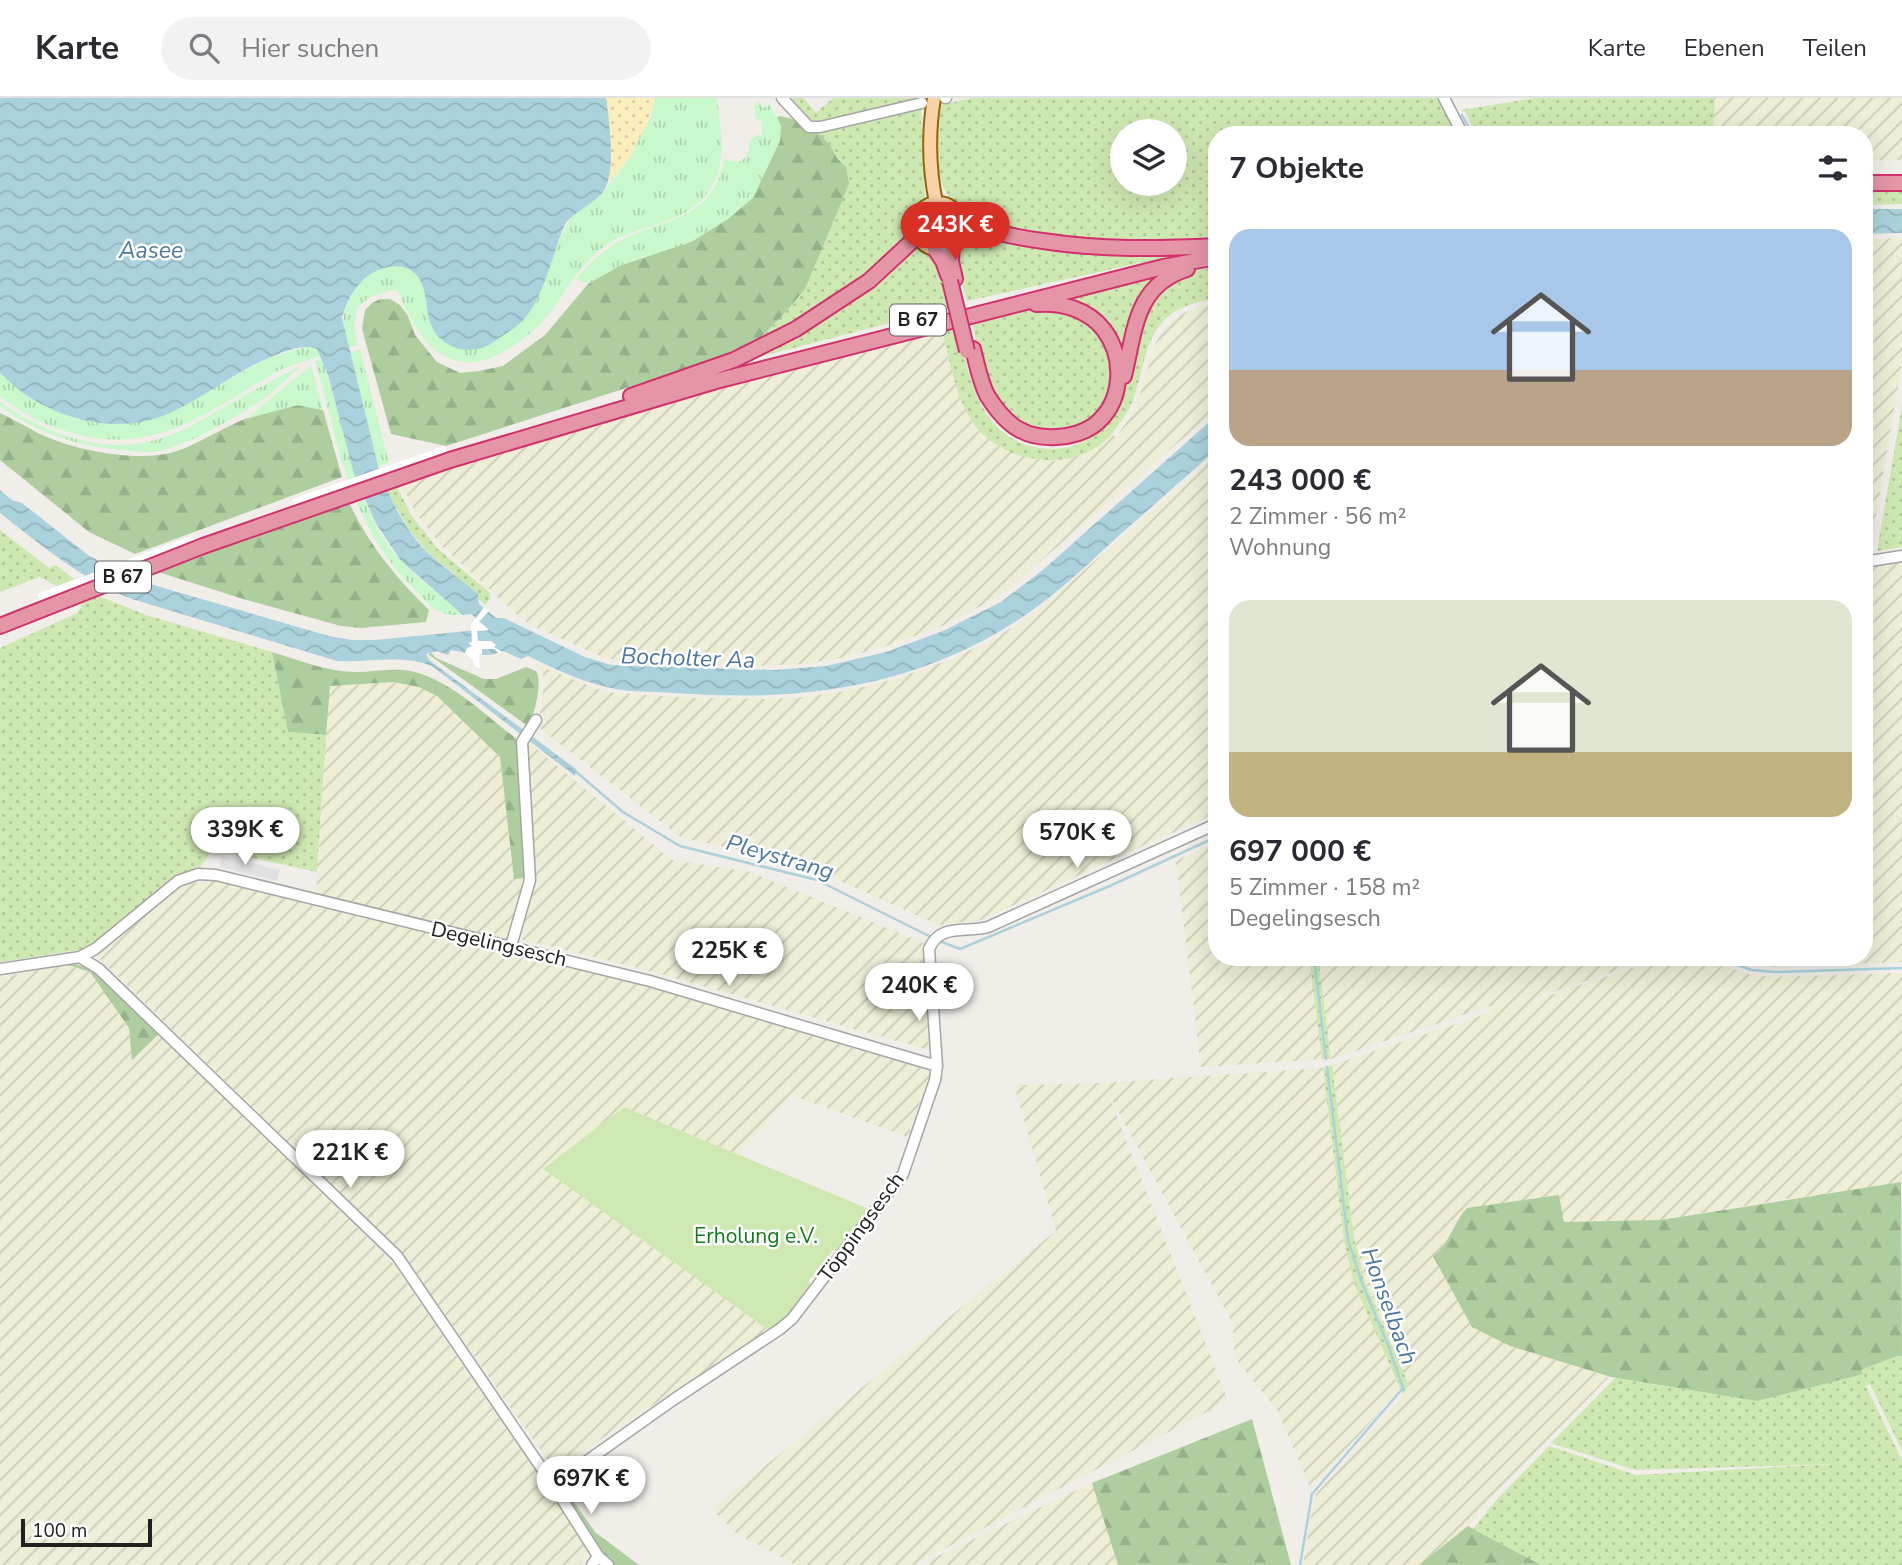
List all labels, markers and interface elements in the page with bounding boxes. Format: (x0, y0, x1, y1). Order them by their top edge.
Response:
search box (161, 17, 651, 80)
text: Karte (35, 26, 119, 71)
icon: search (185, 29, 223, 67)
text: Hier suchen (241, 31, 379, 66)
text: Karte (1588, 32, 1646, 64)
text: Ebenen (1684, 32, 1765, 64)
text: Teilen (1803, 32, 1867, 64)
map controls (1110, 119, 1187, 196)
button: layers (1110, 119, 1187, 196)
text: 7 Objekte (1229, 148, 1364, 189)
icon: filters (1814, 149, 1852, 187)
pin: 243K € (898, 202, 1012, 262)
text: 243K € (917, 209, 993, 240)
water label: Aasee (118, 235, 183, 266)
icon: home (1478, 274, 1604, 400)
road number: B 67 (890, 304, 946, 336)
text: 243 000 € (1229, 460, 1371, 501)
text: 2 Zimmer · 56 m² (1229, 501, 1406, 532)
text: Wohnung (1229, 532, 1331, 563)
road number: B 67 (95, 562, 151, 592)
water label: Bocholter Aa (620, 640, 756, 676)
icon: home (1478, 645, 1604, 771)
pin: 339K € (188, 808, 302, 867)
pin: 570K € (1020, 810, 1134, 870)
text: 339K € (207, 814, 283, 845)
text: 570K € (1039, 817, 1115, 848)
water label: Pleystrang (722, 827, 838, 887)
text: 697 000 € (1229, 831, 1371, 872)
text: 5 Zimmer · 158 m² (1229, 872, 1420, 903)
text: Degelingsesch (1229, 903, 1381, 934)
street label: Degelingsesch (428, 915, 570, 973)
pin: 225K € (672, 928, 786, 988)
text: 225K € (691, 935, 767, 966)
pin: 240K € (862, 964, 976, 1023)
text: 240K € (881, 970, 957, 1001)
pin: 221K € (293, 1130, 407, 1190)
text: 221K € (312, 1137, 388, 1168)
street label: Töppingsesch (812, 1166, 910, 1288)
park label: Erholung e.V. (694, 1222, 818, 1250)
water label: Honselbach (1353, 1243, 1425, 1369)
pin: 697K € (534, 1456, 648, 1516)
text: 697K € (553, 1463, 629, 1494)
scale bar (21, 1516, 152, 1548)
text: 100 m (32, 1518, 87, 1544)

